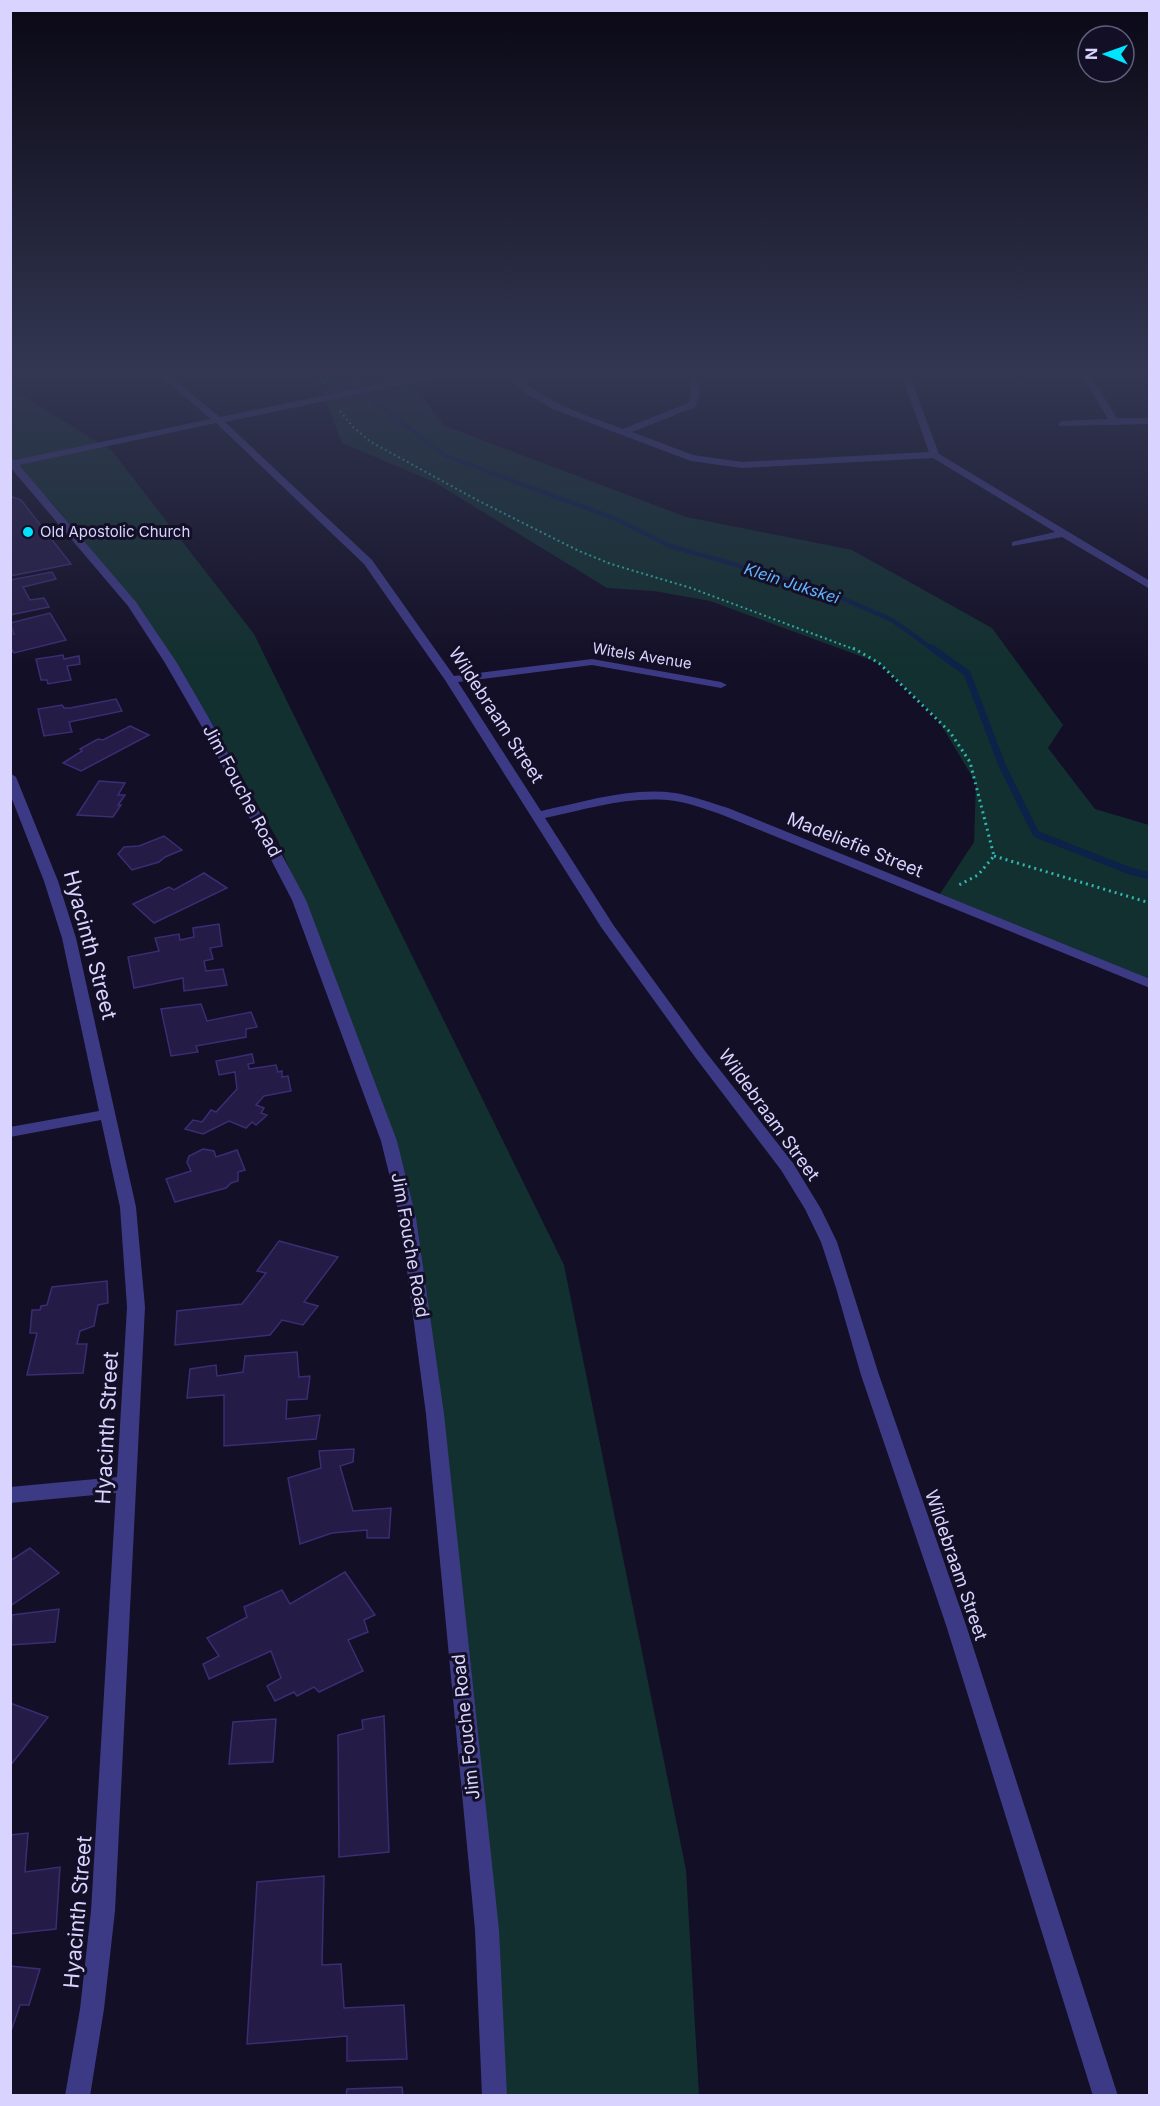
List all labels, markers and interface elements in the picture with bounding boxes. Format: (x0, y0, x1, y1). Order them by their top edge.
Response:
north arrow (1076, 24, 1136, 84)
text: N (1081, 47, 1101, 60)
place label: Old Apostolic Church (40, 522, 190, 541)
marker: Old Apostolic Church (21, 525, 35, 539)
water label: Klein Jukskei (742, 558, 843, 608)
street label: Witels Avenue (591, 638, 693, 673)
street label: Wildebraam Street (445, 643, 548, 787)
street label: Jim Fouche Road (199, 721, 286, 860)
street label: Madeliefie Street (784, 808, 926, 881)
street label: Hyacinth Street (59, 868, 122, 1022)
street label: Wildebraam Street (715, 1045, 824, 1185)
street label: Jim Fouche Road (387, 1171, 434, 1319)
street label: Hyacinth Street (90, 1351, 123, 1505)
street label: Wildebraam Street (921, 1487, 992, 1643)
street label: Jim Fouche Road (447, 1653, 484, 1801)
street label: Hyacinth Street (58, 1834, 97, 1989)

